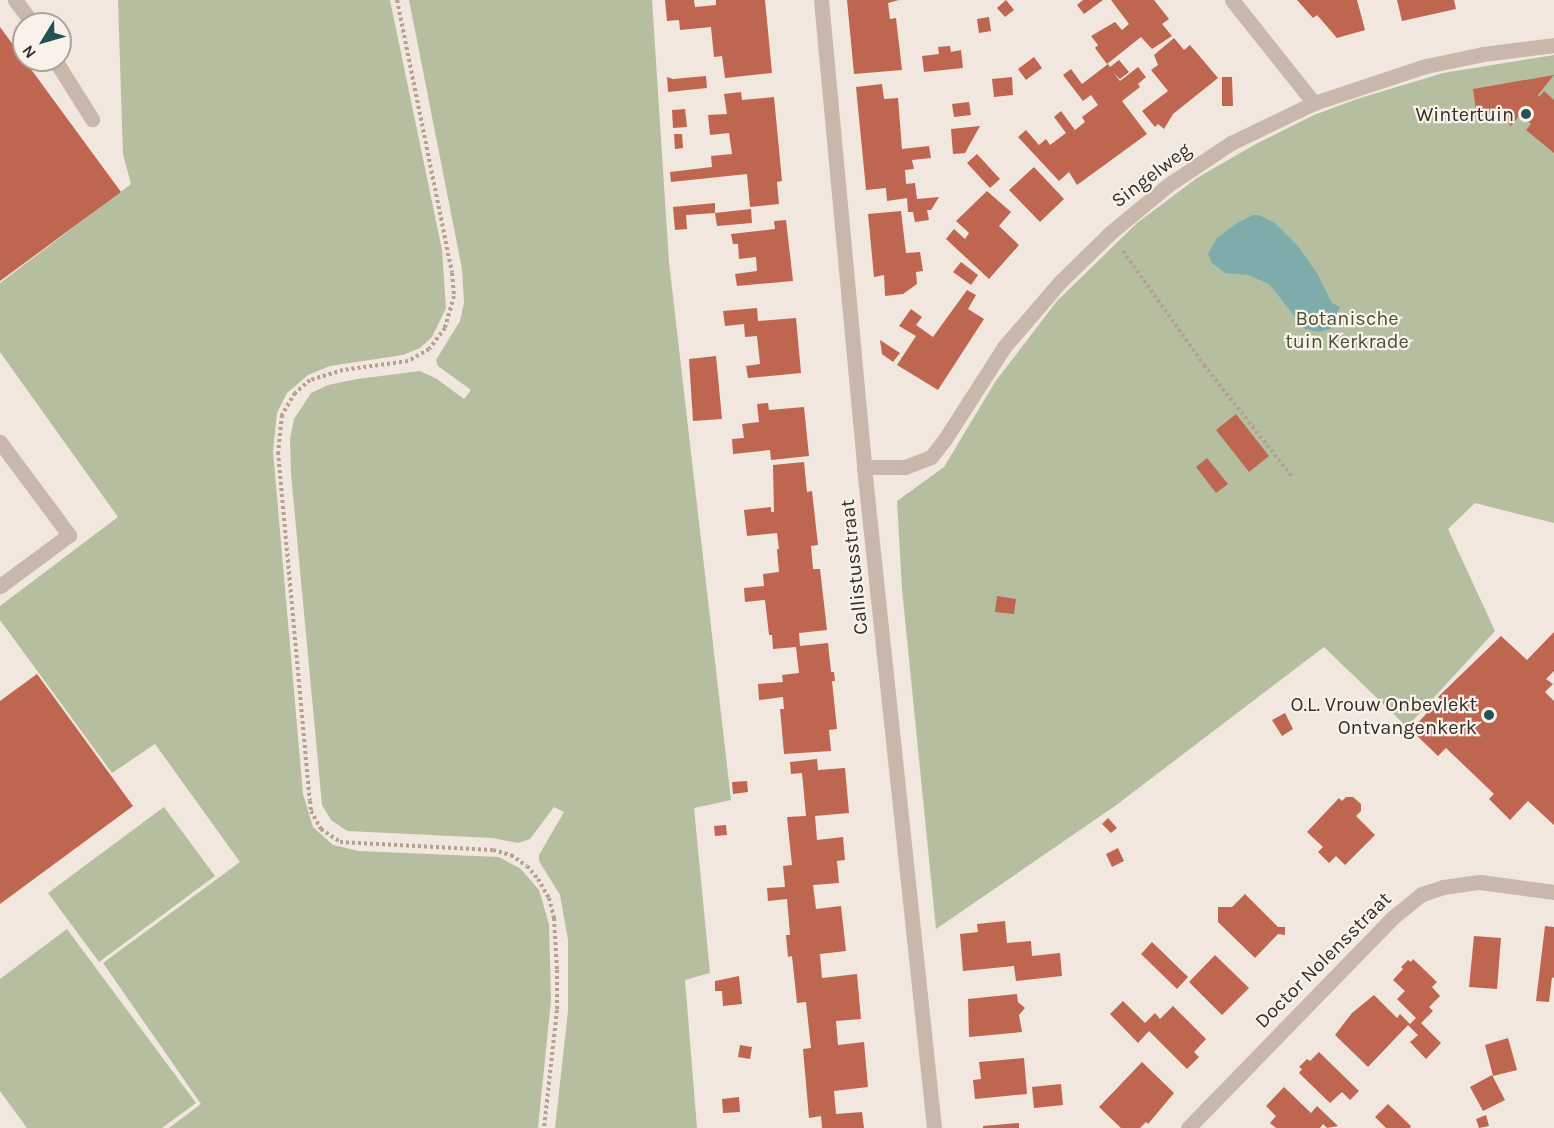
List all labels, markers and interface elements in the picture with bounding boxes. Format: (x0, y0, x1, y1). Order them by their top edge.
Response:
north arrow (12, 12, 72, 72)
text: N (18, 42, 40, 62)
place label: Wintertuin (1415, 102, 1514, 126)
marker: Wintertuin (1519, 107, 1533, 121)
street label: Singelweg (1107, 137, 1195, 213)
park label: Botanische tuin Kerkrade (1285, 306, 1409, 353)
street label: Callistusstraat (835, 498, 873, 636)
place label: O.L. Vrouw Onbevlekt Ontvangenkerk (1291, 692, 1477, 739)
marker: O.L. Vrouw Onbevlekt Ontvangenkerk (1482, 708, 1496, 722)
street label: Doctor Nolensstraat (1250, 887, 1396, 1033)

